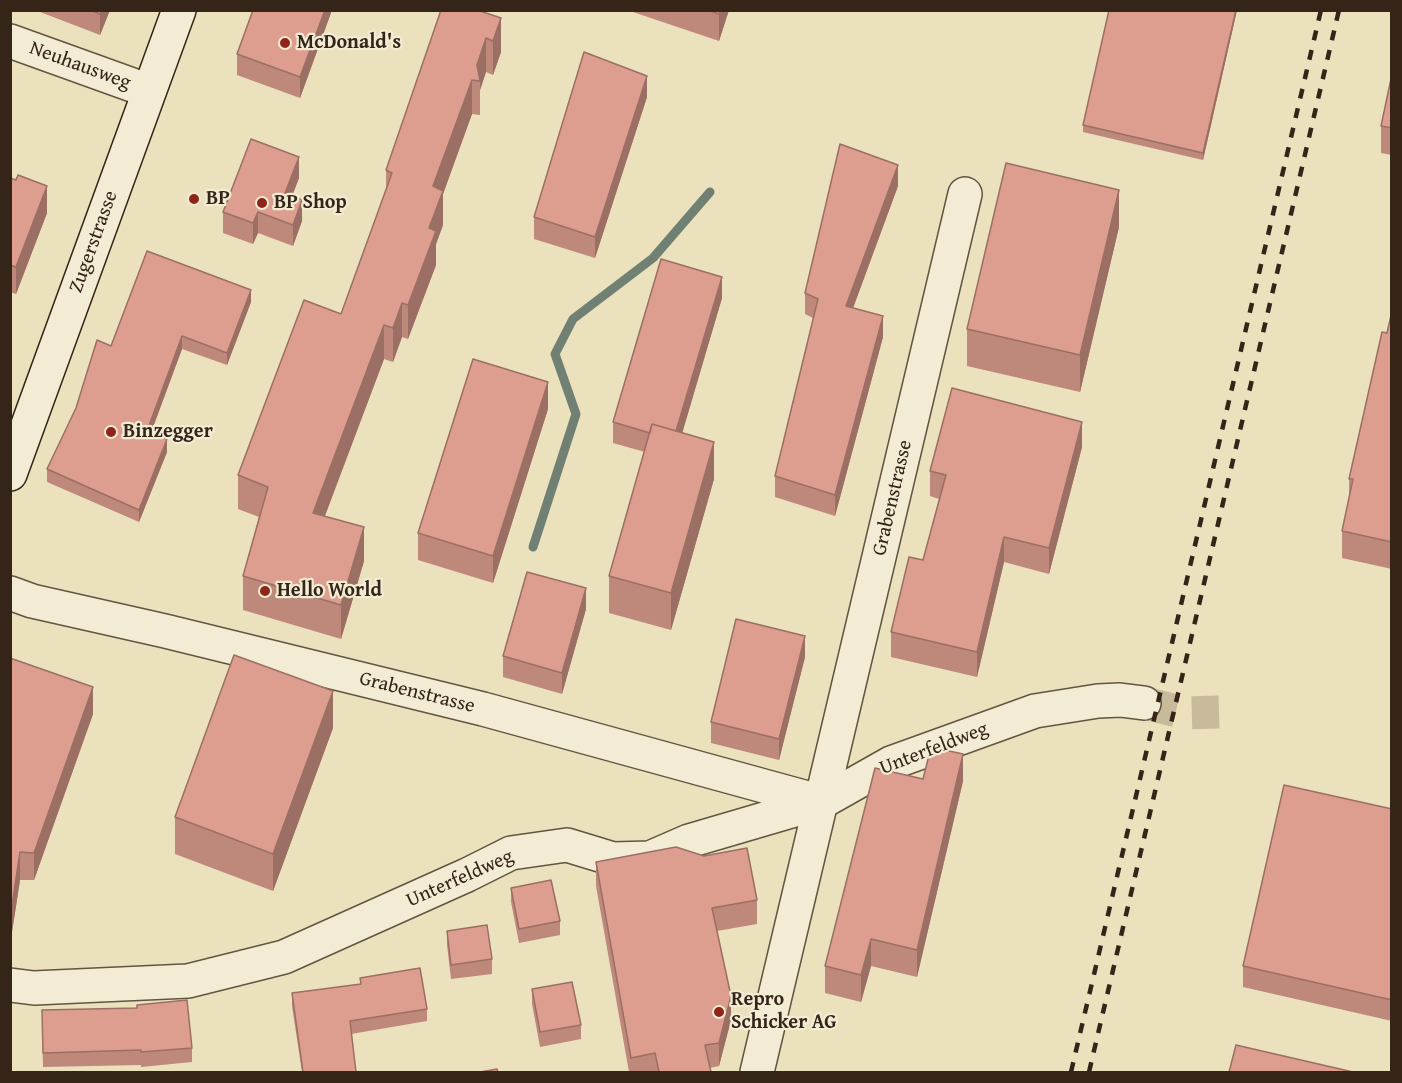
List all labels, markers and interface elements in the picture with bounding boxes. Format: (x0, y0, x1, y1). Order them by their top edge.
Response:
place label: McDonald's (297, 31, 401, 55)
marker: McDonald's (278, 36, 292, 50)
street label: Neuhausweg (26, 37, 134, 95)
place label: BP (206, 187, 230, 211)
street label: Zugerstrasse (64, 188, 124, 296)
place label: BP Shop (274, 191, 347, 215)
marker: BP (187, 192, 201, 206)
marker: BP Shop (255, 196, 269, 210)
place label: Binzegger (123, 420, 213, 444)
marker: Binzegger (104, 425, 118, 439)
street label: Grabenstrasse (868, 438, 918, 558)
place label: Hello World (277, 579, 382, 603)
marker: Hello World (258, 584, 272, 598)
street label: Grabenstrasse (357, 667, 477, 719)
street label: Unterfeldweg (876, 717, 992, 781)
street label: Unterfeldweg (403, 845, 517, 913)
place label: Repro Schicker AG (731, 988, 836, 1035)
marker: Repro Schicker AG (712, 1005, 726, 1019)

